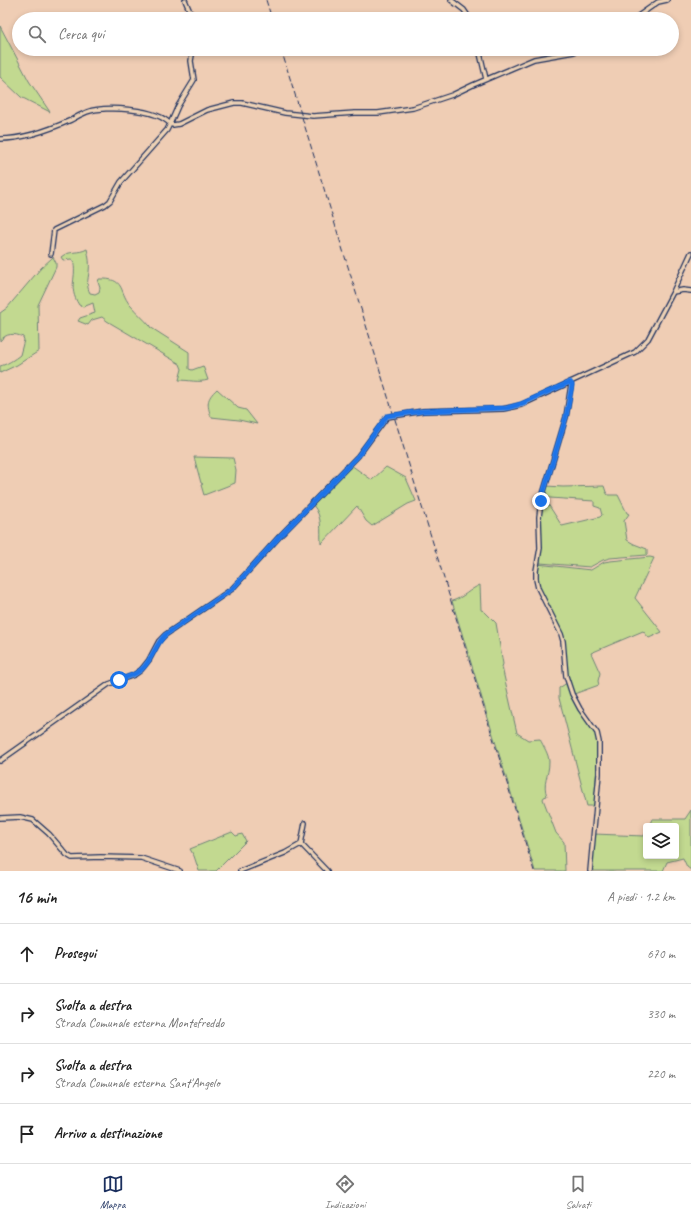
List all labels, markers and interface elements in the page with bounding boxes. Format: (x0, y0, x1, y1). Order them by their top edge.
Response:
search box (12, 12, 679, 56)
icon: search (26, 23, 48, 45)
text: Cerca qui (58, 25, 104, 44)
route end (532, 492, 550, 510)
route start (110, 671, 128, 689)
map controls (643, 823, 679, 859)
button: layers (643, 823, 679, 859)
text: 16 min (16, 887, 57, 908)
text: A piedi · 1.2 km (607, 889, 675, 905)
icon: ahead (16, 943, 38, 965)
text: Prosegui (54, 944, 96, 963)
text: 670 m (647, 946, 675, 962)
text: Svolta a destra (54, 996, 131, 1015)
icon: right (16, 1003, 38, 1025)
text: 330 m (647, 1006, 675, 1022)
text: Strada Comunale esterna Montefreddo (54, 1015, 224, 1031)
text: Svolta a destra (54, 1056, 131, 1075)
icon: right (16, 1063, 38, 1085)
text: 220 m (647, 1066, 675, 1082)
text: Strada Comunale esterna Sant'Angelo (54, 1075, 220, 1091)
icon: arrive (16, 1123, 38, 1145)
text: Arrivo a destinazione (54, 1124, 162, 1143)
tab: Mappa (100, 1173, 125, 1211)
tab: Indicazioni (325, 1173, 366, 1211)
tab: Salvati (565, 1173, 591, 1211)

